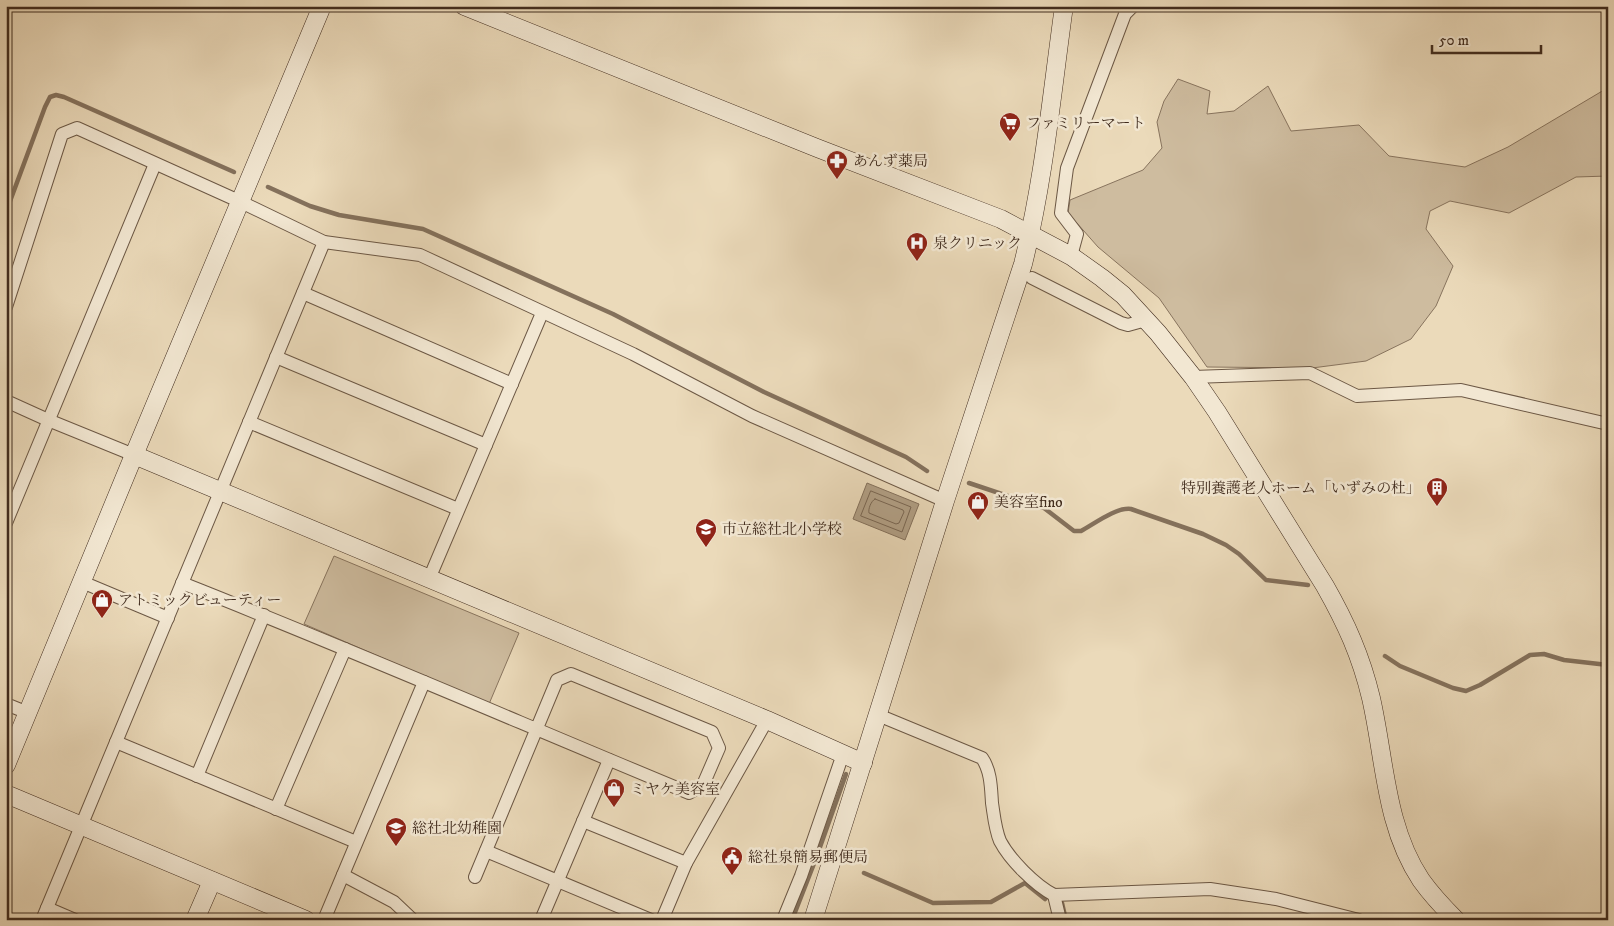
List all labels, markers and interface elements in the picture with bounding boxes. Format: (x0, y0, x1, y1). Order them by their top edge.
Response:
scale bar (1432, 22, 1540, 54)
text: 50 m (1439, 31, 1469, 50)
supermarket icon: ファミリーマート (998, 111, 1022, 142)
place label: ファミリーマート (1026, 114, 1146, 133)
pharmacy icon: あんず薬局 (825, 149, 849, 180)
place label: あんず薬局 (853, 152, 928, 171)
hospital icon: 泉クリニック (905, 231, 929, 262)
place label: 泉クリニック (933, 234, 1022, 253)
building icon: 特別養護老人ホーム「いずみの杜」 (1425, 476, 1449, 507)
place label: 特別養護老人ホーム「いずみの杜」 (1181, 479, 1421, 498)
shop icon: 美容室fino (966, 490, 990, 521)
place label: 美容室fino (994, 493, 1063, 512)
school or university icon: 市立総社北小学校 (694, 517, 718, 548)
place label: 市立総社北小学校 (722, 520, 842, 539)
shop icon: アトミックビューティー (90, 588, 114, 619)
place label: アトミックビューティー (118, 591, 282, 610)
shop icon: ミヤケ美容室 (602, 777, 626, 808)
place label: ミヤケ美容室 (630, 780, 720, 799)
school or university icon: 総社北幼稚園 (384, 816, 408, 847)
place label: 総社北幼稚園 (412, 819, 502, 838)
public building icon: 総社泉簡易郵便局 (720, 845, 744, 876)
place label: 総社泉簡易郵便局 (748, 848, 868, 867)

